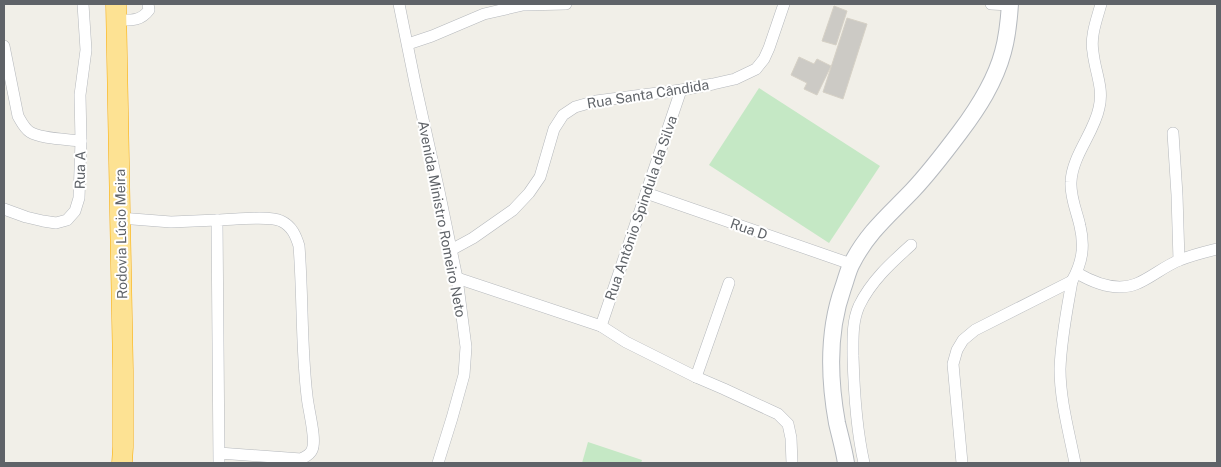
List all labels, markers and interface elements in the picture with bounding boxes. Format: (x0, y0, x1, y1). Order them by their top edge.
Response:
street label: Rua Santa Cândida (586, 76, 710, 112)
street label: Rua Antônio Spindula da Silva (602, 114, 680, 302)
street label: Avenida Ministro Romeiro Neto (415, 119, 469, 319)
street label: Rua A (72, 151, 88, 189)
street label: Rodovia Lúcio Meira (112, 169, 130, 299)
street label: Rua D (728, 215, 770, 243)

